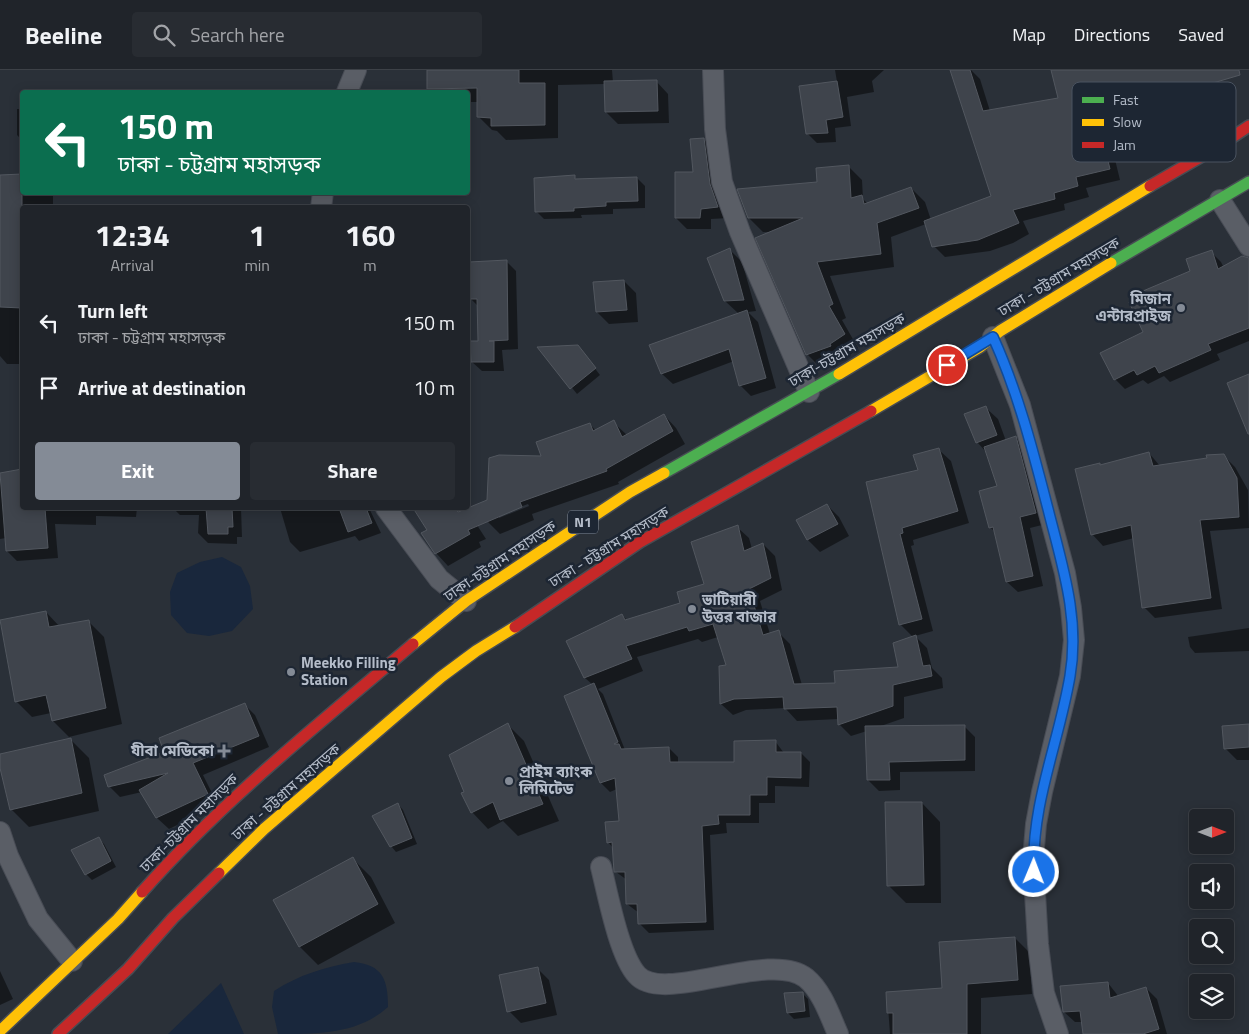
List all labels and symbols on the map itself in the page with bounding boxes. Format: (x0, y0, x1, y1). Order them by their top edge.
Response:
legend (1072, 82, 1236, 162)
text: Fast (1113, 89, 1138, 110)
text: Slow (1113, 111, 1142, 132)
text: Jam (1113, 134, 1136, 155)
street label: ঢাকা - চট্টগ্রাম মহাসড়ক (993, 231, 1125, 323)
place label: মিজান এন্টারপ্রাইজ (1096, 287, 1172, 327)
marker: মিজান এন্টারপ্রাইজ (1175, 302, 1187, 314)
street label: ঢাকা-চট্টগ্রাম মহাসড়ক (783, 306, 910, 393)
pin (926, 344, 968, 386)
street label: ঢাকা - চট্টগ্রাম মহাসড়ক (543, 500, 674, 593)
road number: N1 (568, 511, 598, 534)
street label: ঢাকা-চট্টগ্রাম মহাসড়ক (438, 514, 561, 607)
place label: ভাটিয়ারী উত্তর বাজার (701, 588, 777, 628)
marker: ভাটিয়ারী উত্তর বাজার (686, 603, 698, 615)
place label: Meekko Filling Station (301, 651, 396, 691)
marker: Meekko Filling Station (285, 666, 297, 678)
street label: ঢাকা - চট্টগ্রাম মহাসড়ক (225, 737, 346, 846)
place label: যীবা মেডিকো (130, 739, 215, 762)
marker: যীবা মেডিকো (218, 745, 230, 757)
place label: প্রাইম ব্যাংক লিমিটেড (518, 760, 593, 800)
street label: ঢাকা-চট্টগ্রাম মহাসড়ক (133, 767, 244, 878)
marker: প্রাইম ব্যাংক লিমিটেড (503, 775, 515, 787)
north arrow (1189, 809, 1234, 854)
position arrow (1007, 845, 1059, 897)

